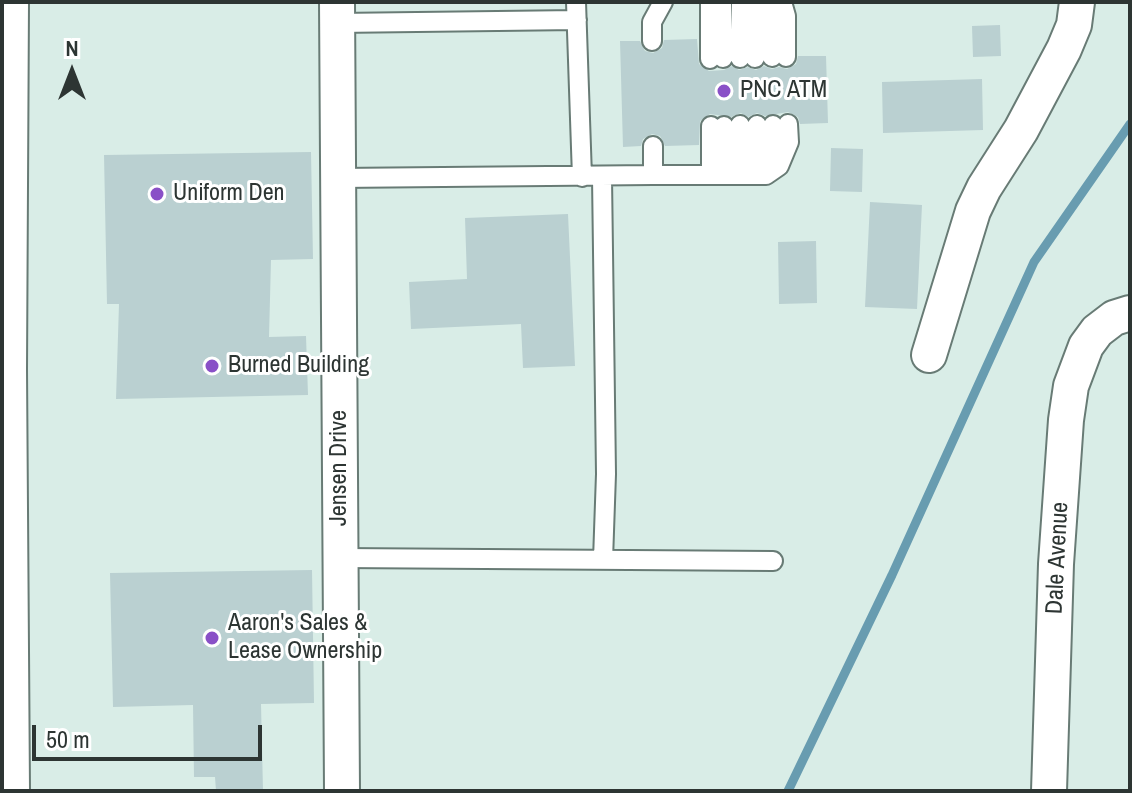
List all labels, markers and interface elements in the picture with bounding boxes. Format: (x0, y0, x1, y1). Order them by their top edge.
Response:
north arrow (32, 32, 112, 112)
text: N (65, 33, 79, 63)
place label: PNC ATM (740, 77, 827, 105)
marker: PNC ATM (715, 82, 733, 100)
place label: Uniform Den (173, 180, 285, 208)
marker: Uniform Den (148, 185, 166, 203)
place label: Burned Building (228, 352, 369, 380)
marker: Burned Building (203, 357, 221, 375)
street label: Jensen Drive (326, 410, 354, 526)
street label: Dale Avenue (1041, 501, 1075, 615)
place label: Aaron's Sales & Lease Ownership (228, 610, 382, 666)
marker: Aaron's Sales & Lease Ownership (203, 629, 221, 647)
scale bar (36, 709, 266, 759)
text: 50 m (46, 723, 90, 755)

